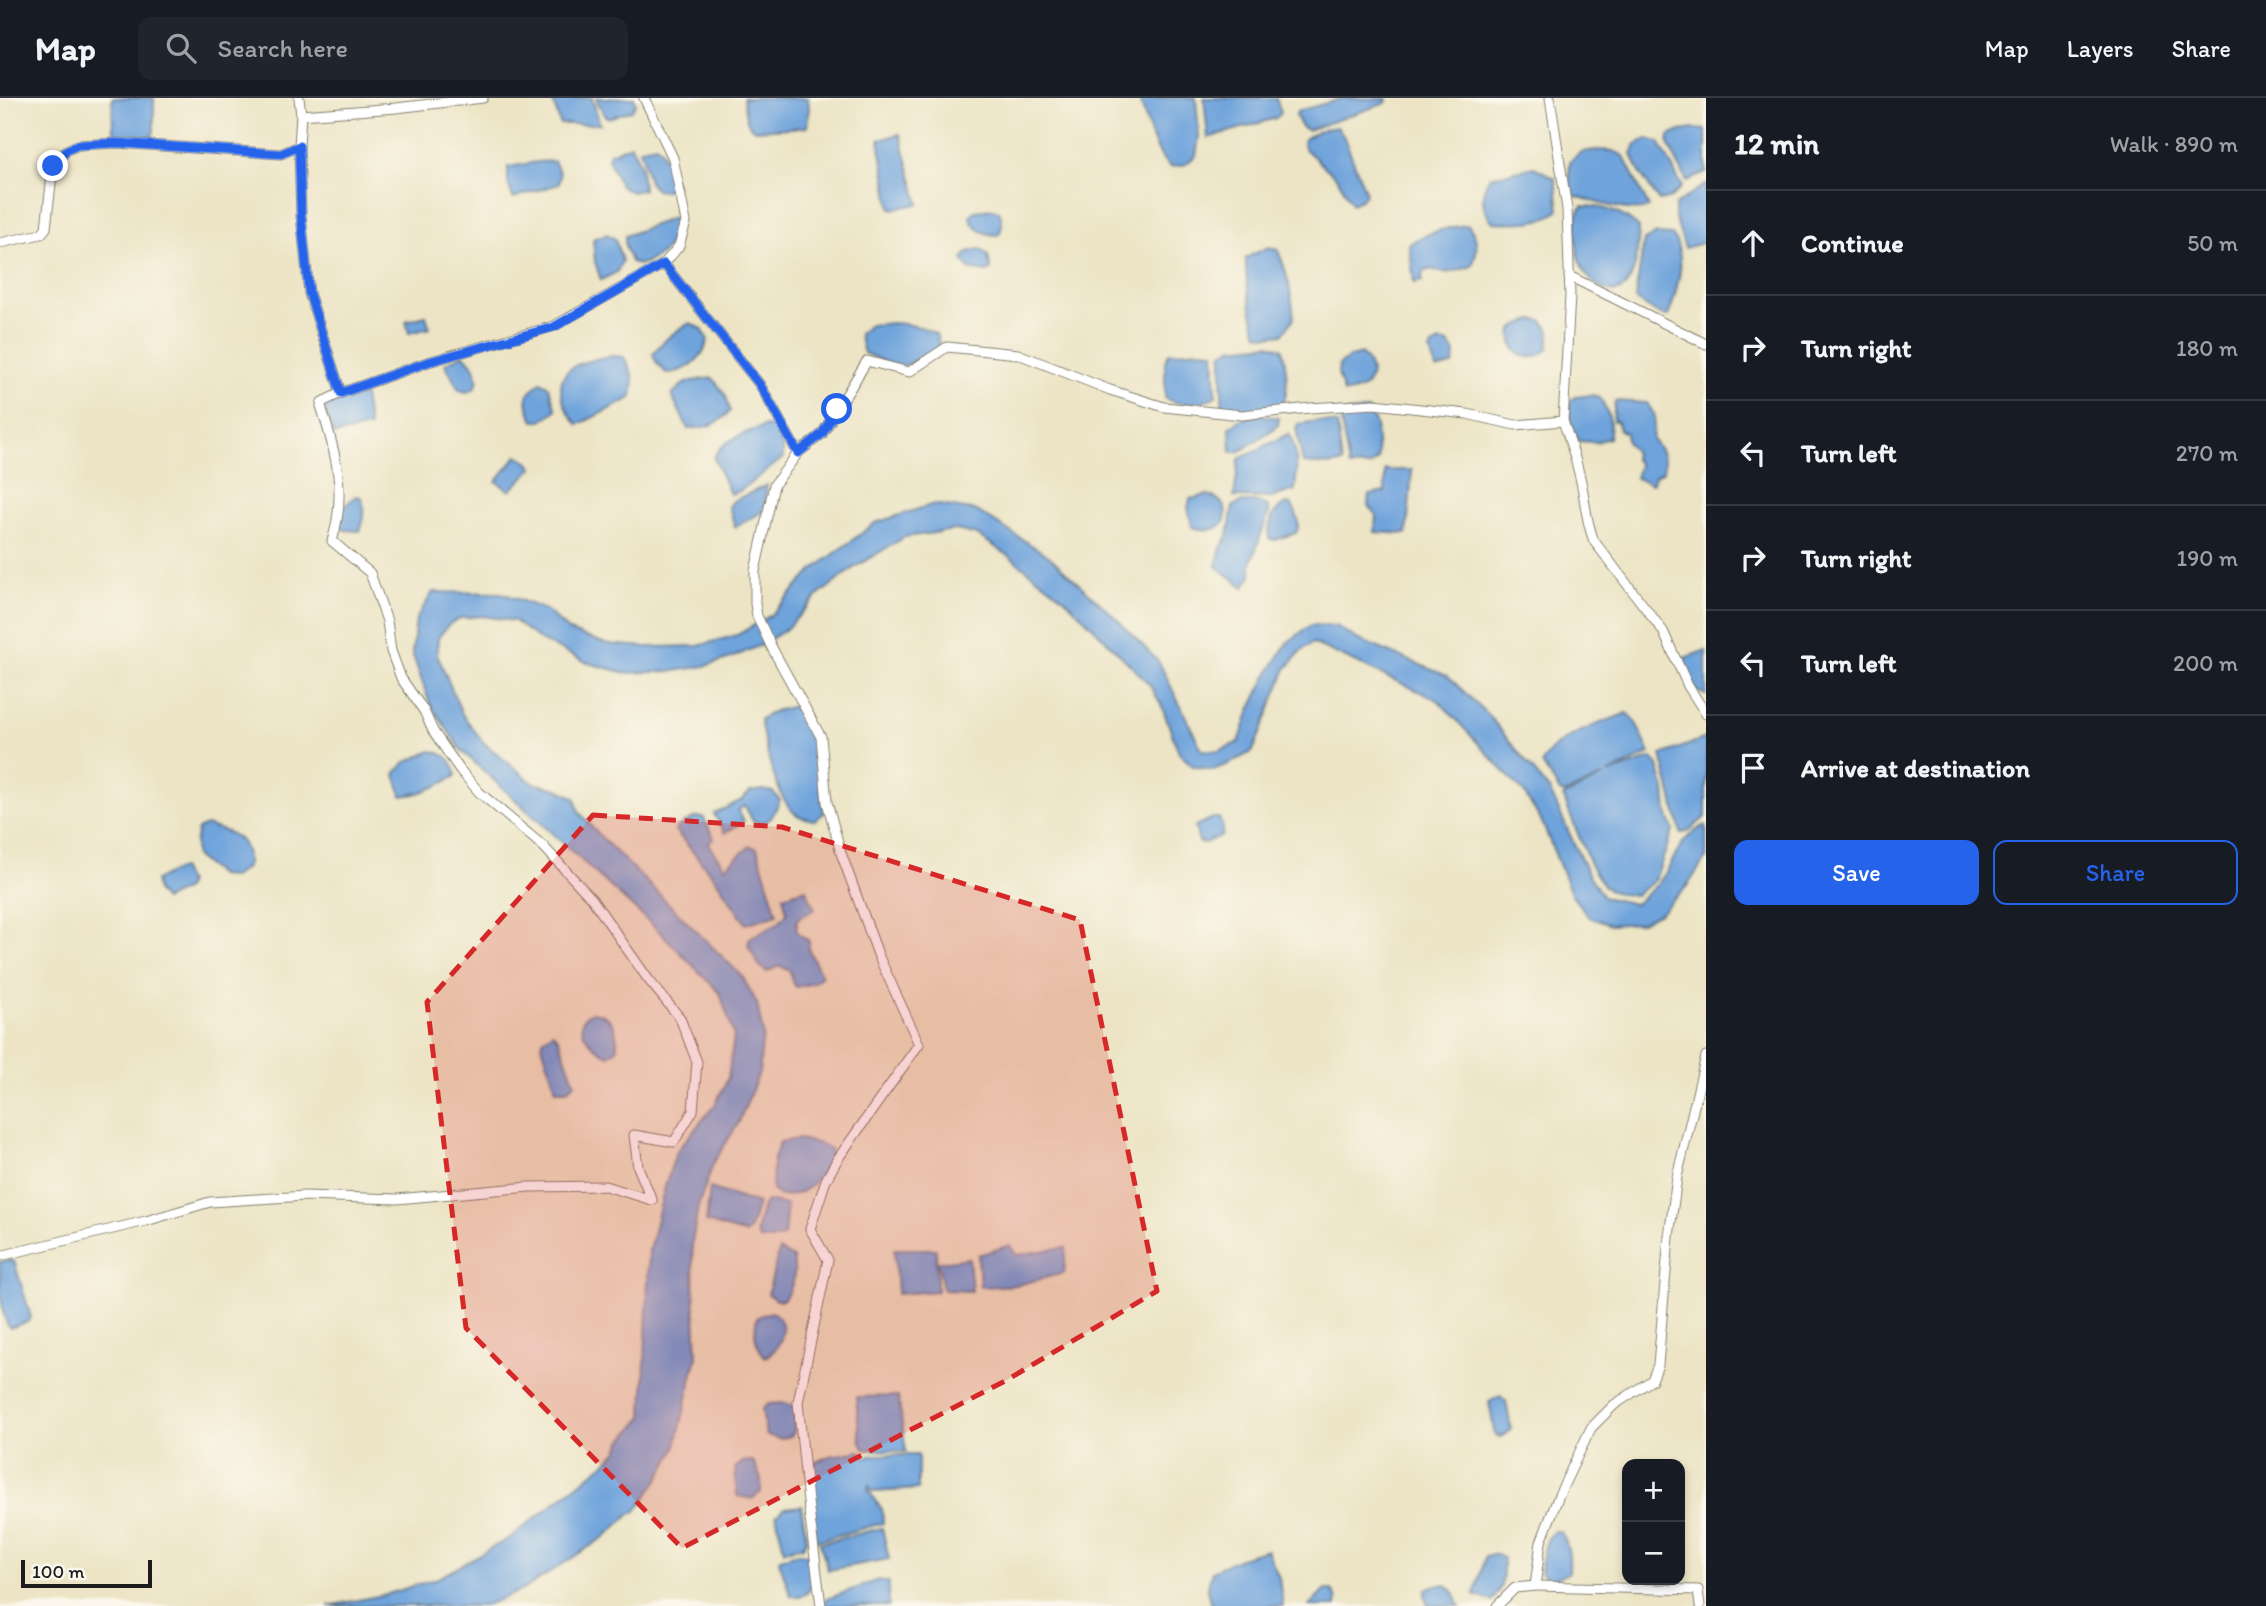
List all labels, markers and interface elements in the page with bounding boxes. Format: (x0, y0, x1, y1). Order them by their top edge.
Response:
search box (138, 17, 628, 80)
text: Map (35, 29, 96, 68)
icon: search (162, 29, 200, 67)
text: Search here (218, 32, 348, 64)
text: Map (1985, 34, 2029, 63)
text: Layers (2067, 34, 2134, 63)
text: Share (2172, 34, 2231, 63)
text: 12 min (1734, 125, 1819, 162)
text: Walk · 890 m (2110, 130, 2238, 158)
route end (37, 150, 68, 181)
icon: ahead (1734, 224, 1772, 262)
text: Continue (1801, 227, 1904, 259)
text: 50 m (2187, 229, 2238, 257)
icon: right (1734, 329, 1772, 367)
text: Turn right (1801, 332, 1912, 364)
text: 180 m (2176, 334, 2238, 362)
route start (821, 393, 852, 424)
icon: left (1734, 434, 1772, 472)
text: Turn left (1801, 437, 1897, 469)
text: 270 m (2176, 439, 2238, 467)
icon: right (1734, 539, 1772, 577)
text: Turn right (1801, 542, 1912, 574)
text: 190 m (2177, 544, 2238, 572)
icon: left (1734, 644, 1772, 682)
text: Turn left (1801, 647, 1897, 679)
text: 200 m (2173, 649, 2238, 677)
icon: arrive (1734, 749, 1772, 787)
text: Arrive at destination (1801, 752, 2030, 784)
button: Save (1734, 840, 1979, 905)
button: Share (1993, 840, 2238, 905)
map controls (1622, 1459, 1685, 1585)
button: + (1622, 1459, 1685, 1522)
button: − (1622, 1522, 1685, 1585)
scale bar (21, 1557, 152, 1589)
text: 100 m (32, 1560, 84, 1583)

